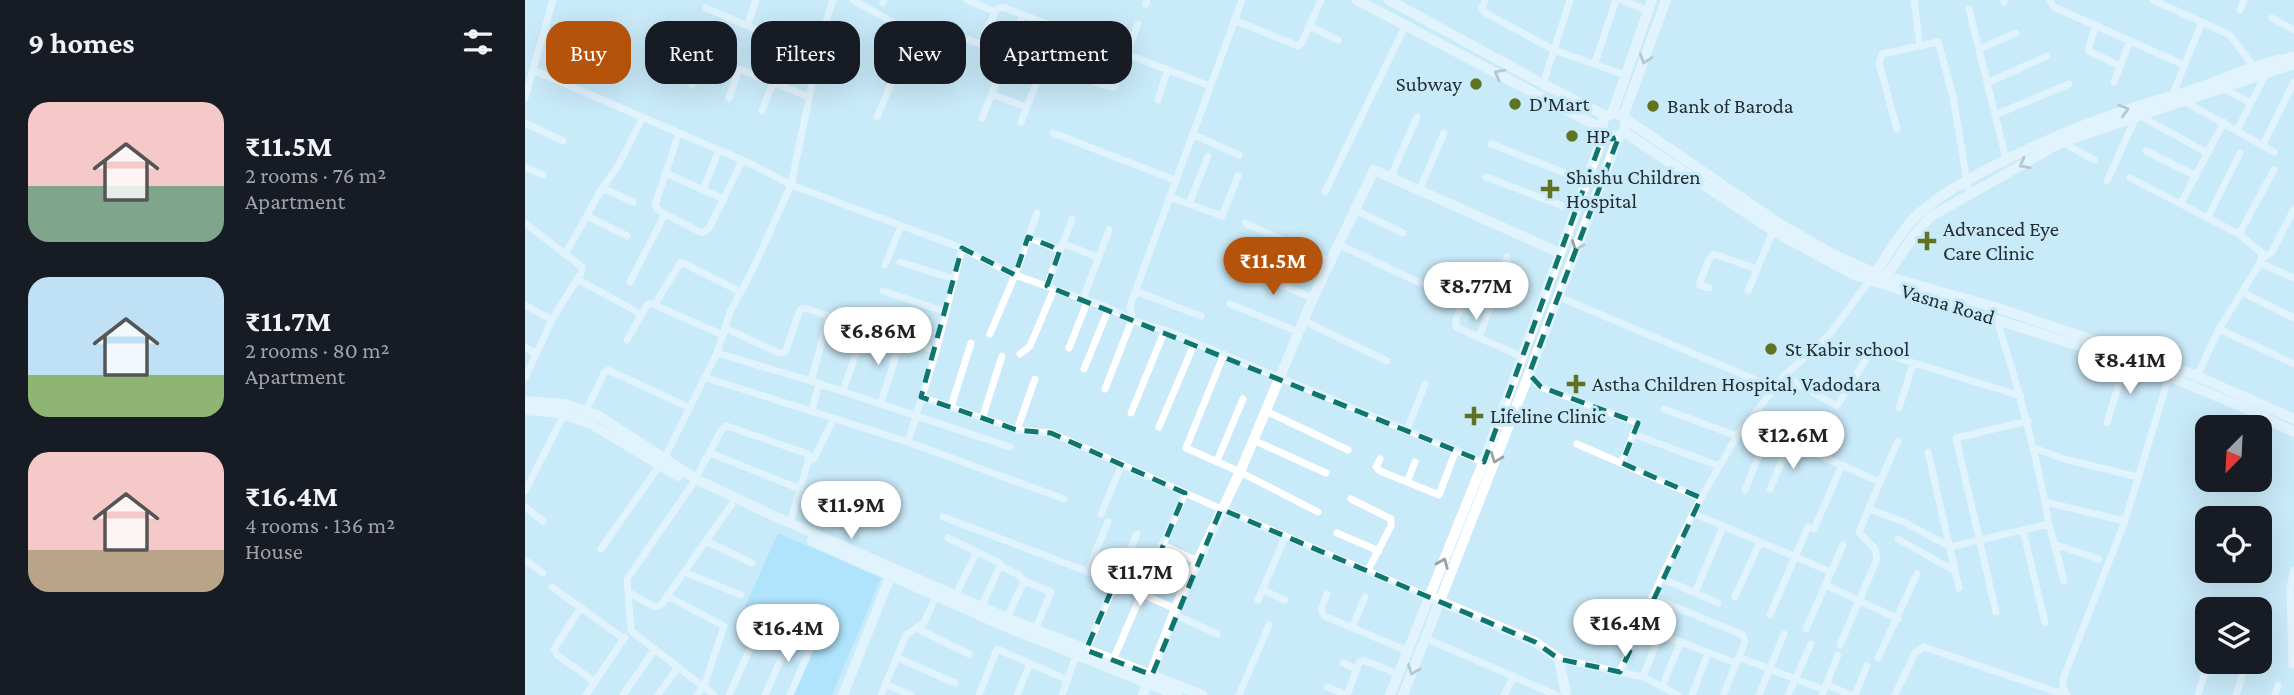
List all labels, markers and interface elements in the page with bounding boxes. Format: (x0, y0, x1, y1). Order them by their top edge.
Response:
chip: Buy (546, 21, 631, 84)
chip: Rent (645, 21, 737, 84)
chip: Filters (751, 21, 860, 84)
chip: New (874, 21, 966, 84)
chip: Apartment (980, 21, 1132, 84)
icon: filters (459, 23, 497, 61)
text: 9 homes (28, 26, 135, 59)
one-way arrow (1639, 52, 1653, 64)
one-way arrow (1494, 69, 1506, 82)
place label: Subway (1396, 72, 1462, 96)
marker: Subway (1468, 76, 1484, 92)
place label: D'Mart (1529, 92, 1590, 116)
place label: Bank of Baroda (1667, 94, 1794, 118)
marker: D'Mart (1507, 96, 1523, 112)
marker: Bank of Baroda (1645, 98, 1661, 114)
one-way arrow (2117, 103, 2129, 118)
place label: HP (1586, 124, 1610, 148)
marker: HP (1564, 128, 1580, 144)
text: ₹11.5M (245, 129, 332, 162)
icon: home (84, 130, 168, 214)
one-way arrow (2018, 156, 2031, 169)
text: 2 rooms · 76 m² (245, 162, 386, 188)
place label: Shishu Children Hospital (1566, 165, 1700, 213)
marker: Shishu Children Hospital (1540, 179, 1560, 199)
text: Apartment (245, 188, 345, 214)
place label: Advanced Eye Care Clinic (1943, 217, 2059, 265)
marker: Advanced Eye Care Clinic (1917, 231, 1937, 251)
pin: ₹11.5M (1216, 238, 1330, 297)
one-way arrow (1571, 239, 1585, 251)
text: ₹11.5M (1240, 247, 1306, 273)
pin: ₹8.77M (1419, 262, 1533, 322)
text: ₹8.77M (1440, 272, 1512, 298)
street label: Vasna Road (1898, 278, 1998, 330)
text: ₹11.7M (245, 304, 331, 337)
icon: home (84, 305, 168, 389)
pin: ₹6.86M (821, 308, 935, 367)
text: ₹6.86M (840, 317, 916, 343)
pin: ₹8.41M (2073, 336, 2187, 396)
text: 2 rooms · 80 m² (245, 337, 390, 363)
place label: St Kabir school (1785, 337, 1909, 361)
marker: St Kabir school (1763, 341, 1779, 357)
text: ₹8.41M (2094, 346, 2166, 372)
text: Apartment (245, 363, 345, 389)
place label: Astha Children Hospital, Vadodara (1592, 372, 1881, 396)
marker: Astha Children Hospital, Vadodara (1566, 374, 1586, 394)
place label: Lifeline Clinic (1490, 404, 1606, 428)
marker: Lifeline Clinic (1464, 406, 1484, 426)
pin: ₹12.6M (1736, 412, 1850, 471)
north arrow (2195, 415, 2271, 492)
map controls (2195, 415, 2272, 674)
text: ₹12.6M (1757, 421, 1829, 447)
one-way arrow (1491, 452, 1505, 464)
text: ₹16.4M (245, 479, 338, 512)
icon: home (84, 480, 168, 564)
pin: ₹11.9M (794, 482, 908, 541)
text: ₹11.9M (817, 491, 885, 517)
button: locate (2195, 506, 2272, 583)
text: 4 rooms · 136 m² (245, 512, 395, 538)
text: House (245, 538, 303, 564)
pin: ₹11.7M (1083, 548, 1197, 608)
text: ₹11.7M (1107, 558, 1173, 584)
one-way arrow (1434, 558, 1448, 570)
button: layers (2195, 597, 2272, 674)
pin: ₹16.4M (1568, 600, 1682, 659)
pin: ₹16.4M (731, 604, 845, 664)
text: ₹16.4M (1589, 609, 1661, 635)
text: ₹16.4M (752, 614, 824, 640)
one-way arrow (1407, 663, 1421, 675)

